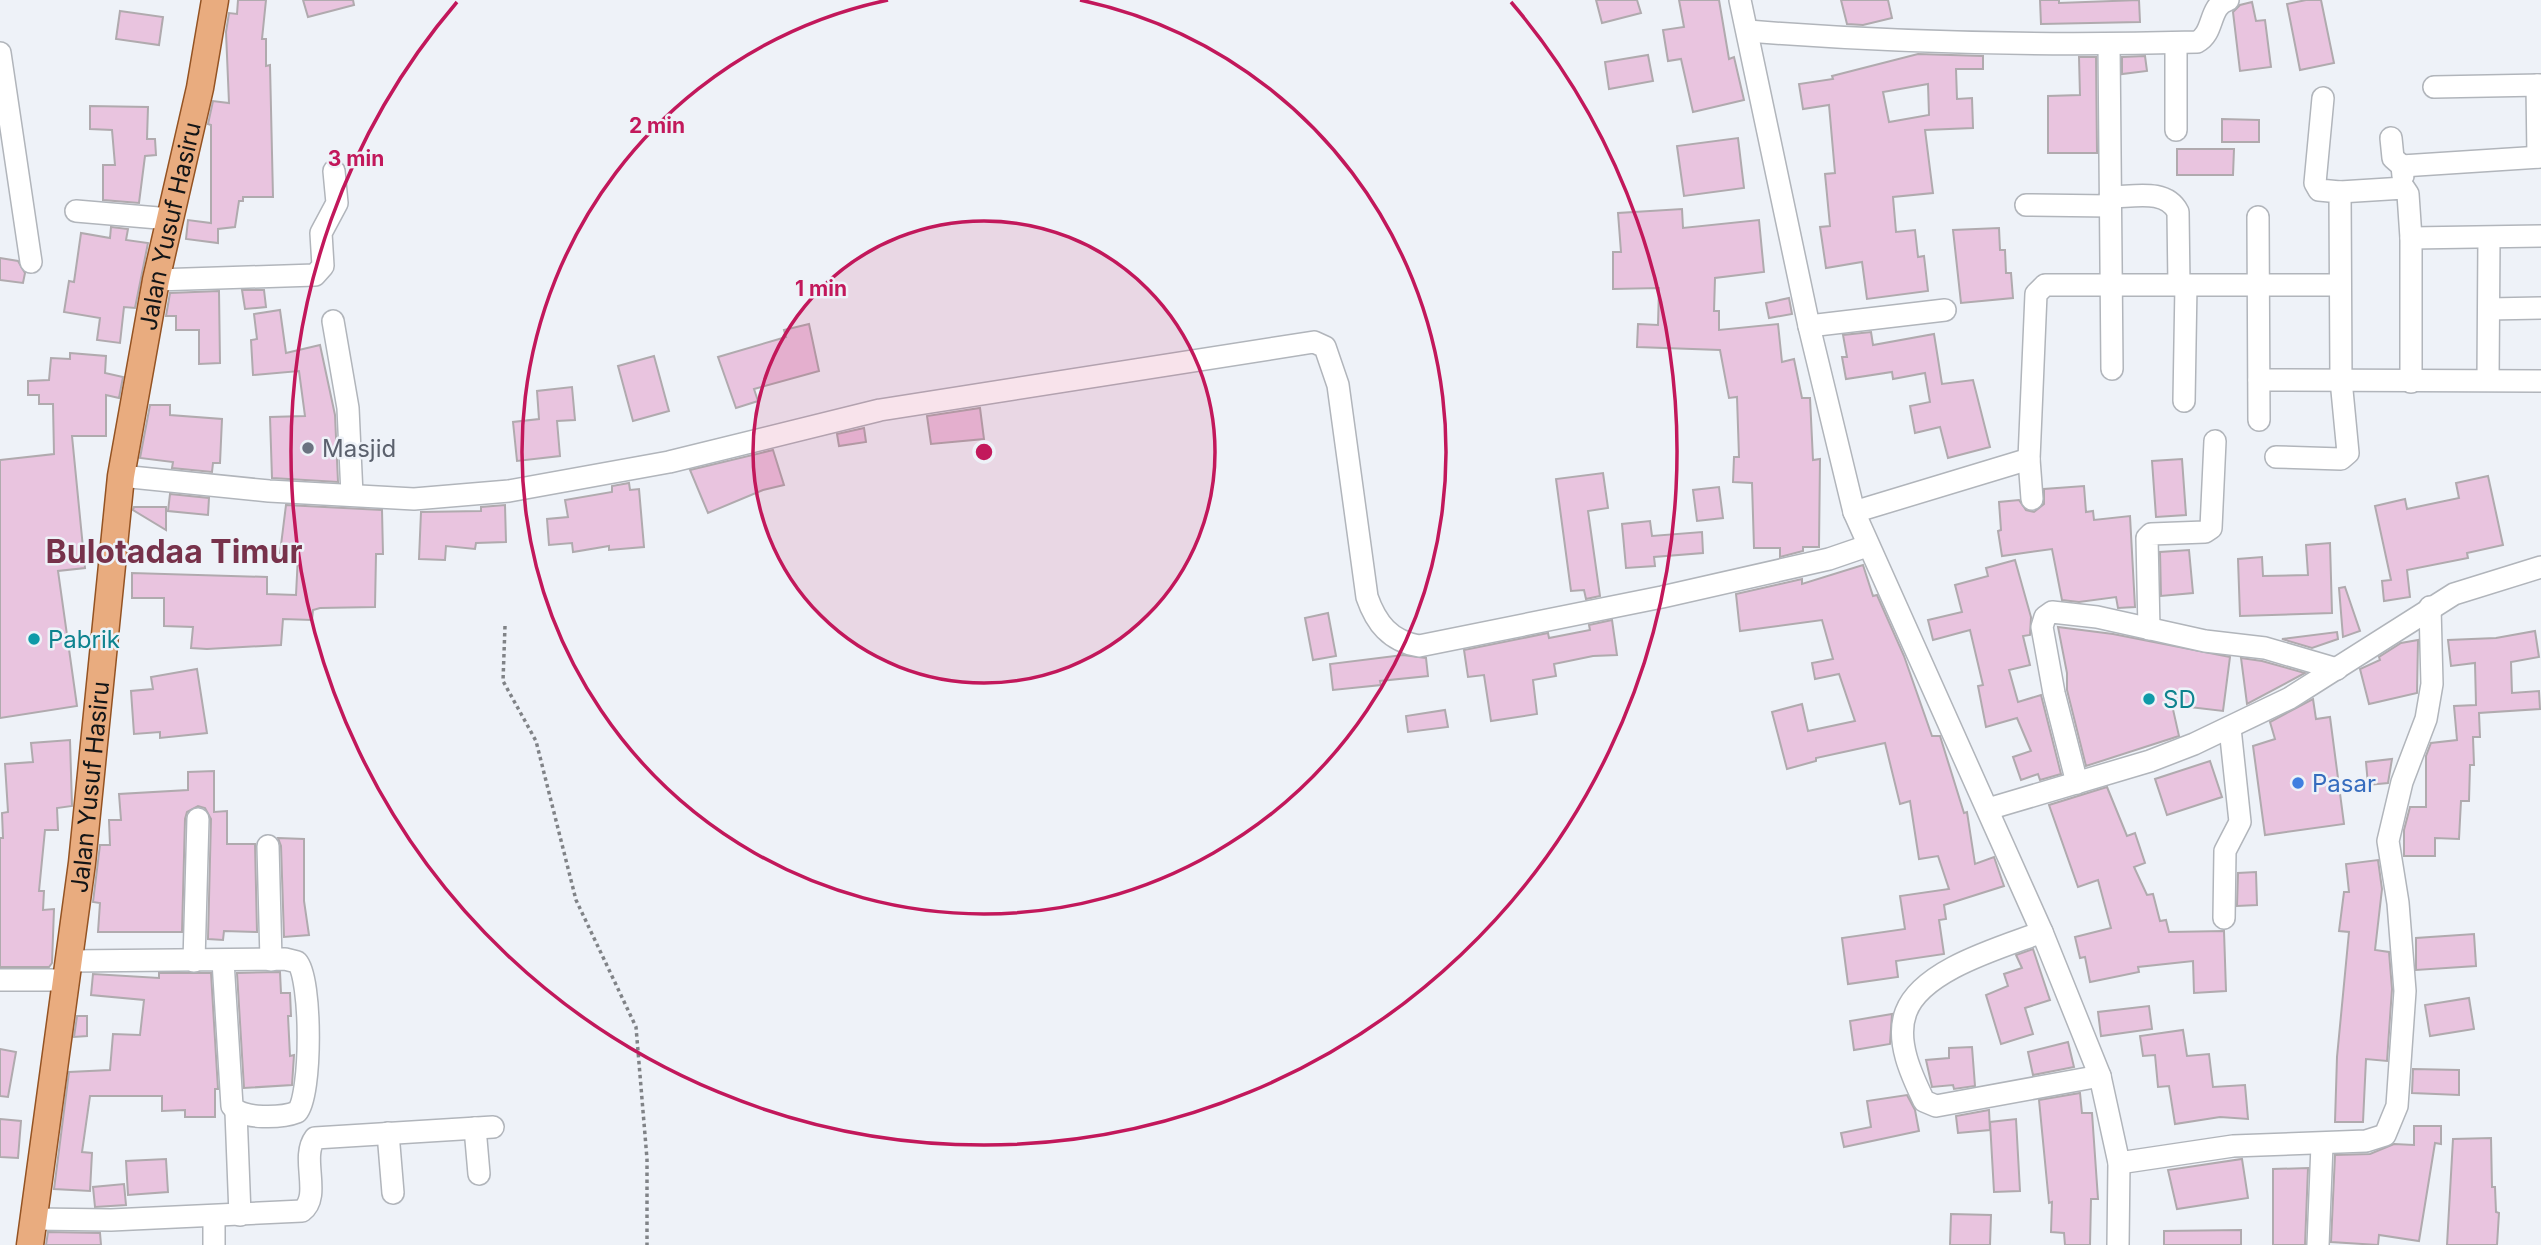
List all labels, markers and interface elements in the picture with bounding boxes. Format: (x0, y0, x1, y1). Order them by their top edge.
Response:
text: 2 min (629, 113, 685, 138)
street label: Jalan Yusuf Hasiru (133, 119, 206, 333)
text: 3 min (328, 146, 384, 171)
text: 1 min (795, 276, 847, 301)
place label: Masjid (322, 434, 396, 463)
marker: Masjid (300, 440, 316, 456)
centre of rings (972, 440, 996, 464)
district label: Bulotadaa Timur (46, 532, 302, 571)
place label: Pabrik (48, 625, 120, 654)
marker: Pabrik (26, 631, 42, 647)
street label: Jalan Yusuf Hasiru (64, 680, 115, 894)
place label: SD (2163, 685, 2196, 714)
marker: SD (2141, 691, 2157, 707)
place label: Pasar (2312, 769, 2376, 798)
marker: Pasar (2290, 775, 2306, 791)

